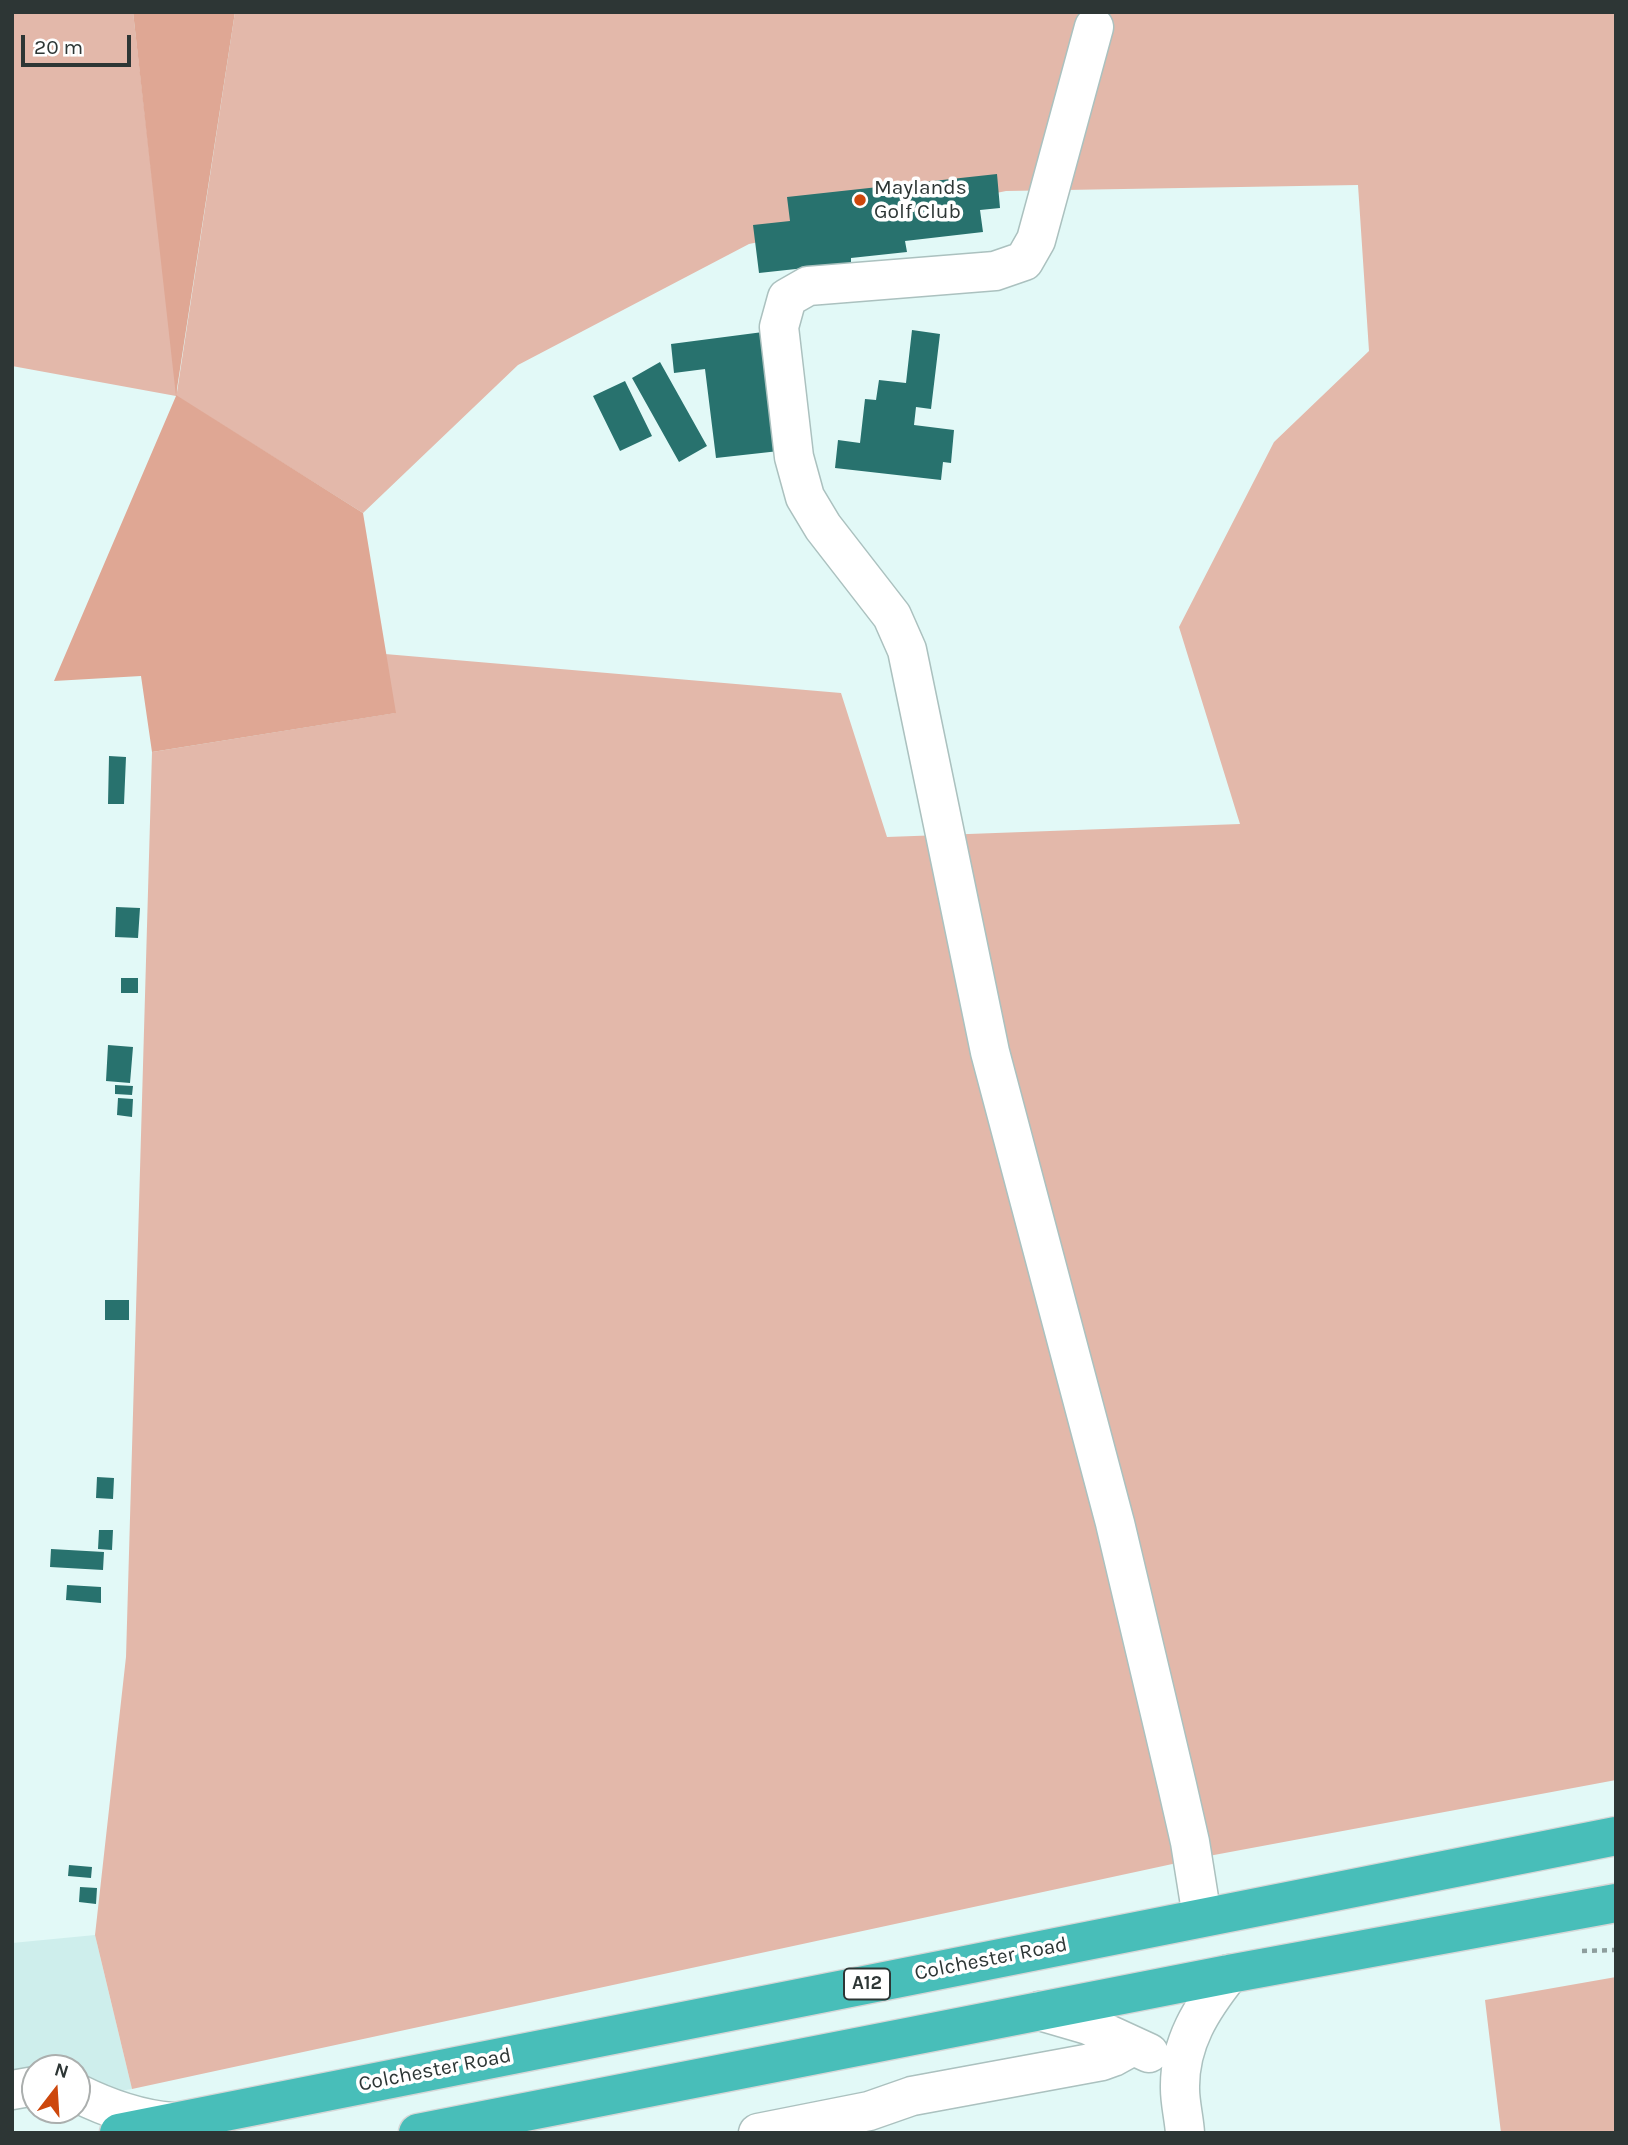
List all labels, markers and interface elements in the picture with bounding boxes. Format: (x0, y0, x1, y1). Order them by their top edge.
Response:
scale bar (24, 21, 135, 65)
text: 20 m (34, 35, 83, 59)
place label: Maylands Golf Club (874, 175, 967, 225)
marker: Maylands Golf Club (852, 192, 868, 208)
street label: Colchester Road (912, 1932, 1070, 1986)
road number: A12 (844, 1968, 890, 2000)
street label: Colchester Road (356, 2043, 514, 2097)
north arrow (21, 2054, 91, 2124)
text: N (52, 2058, 71, 2083)

